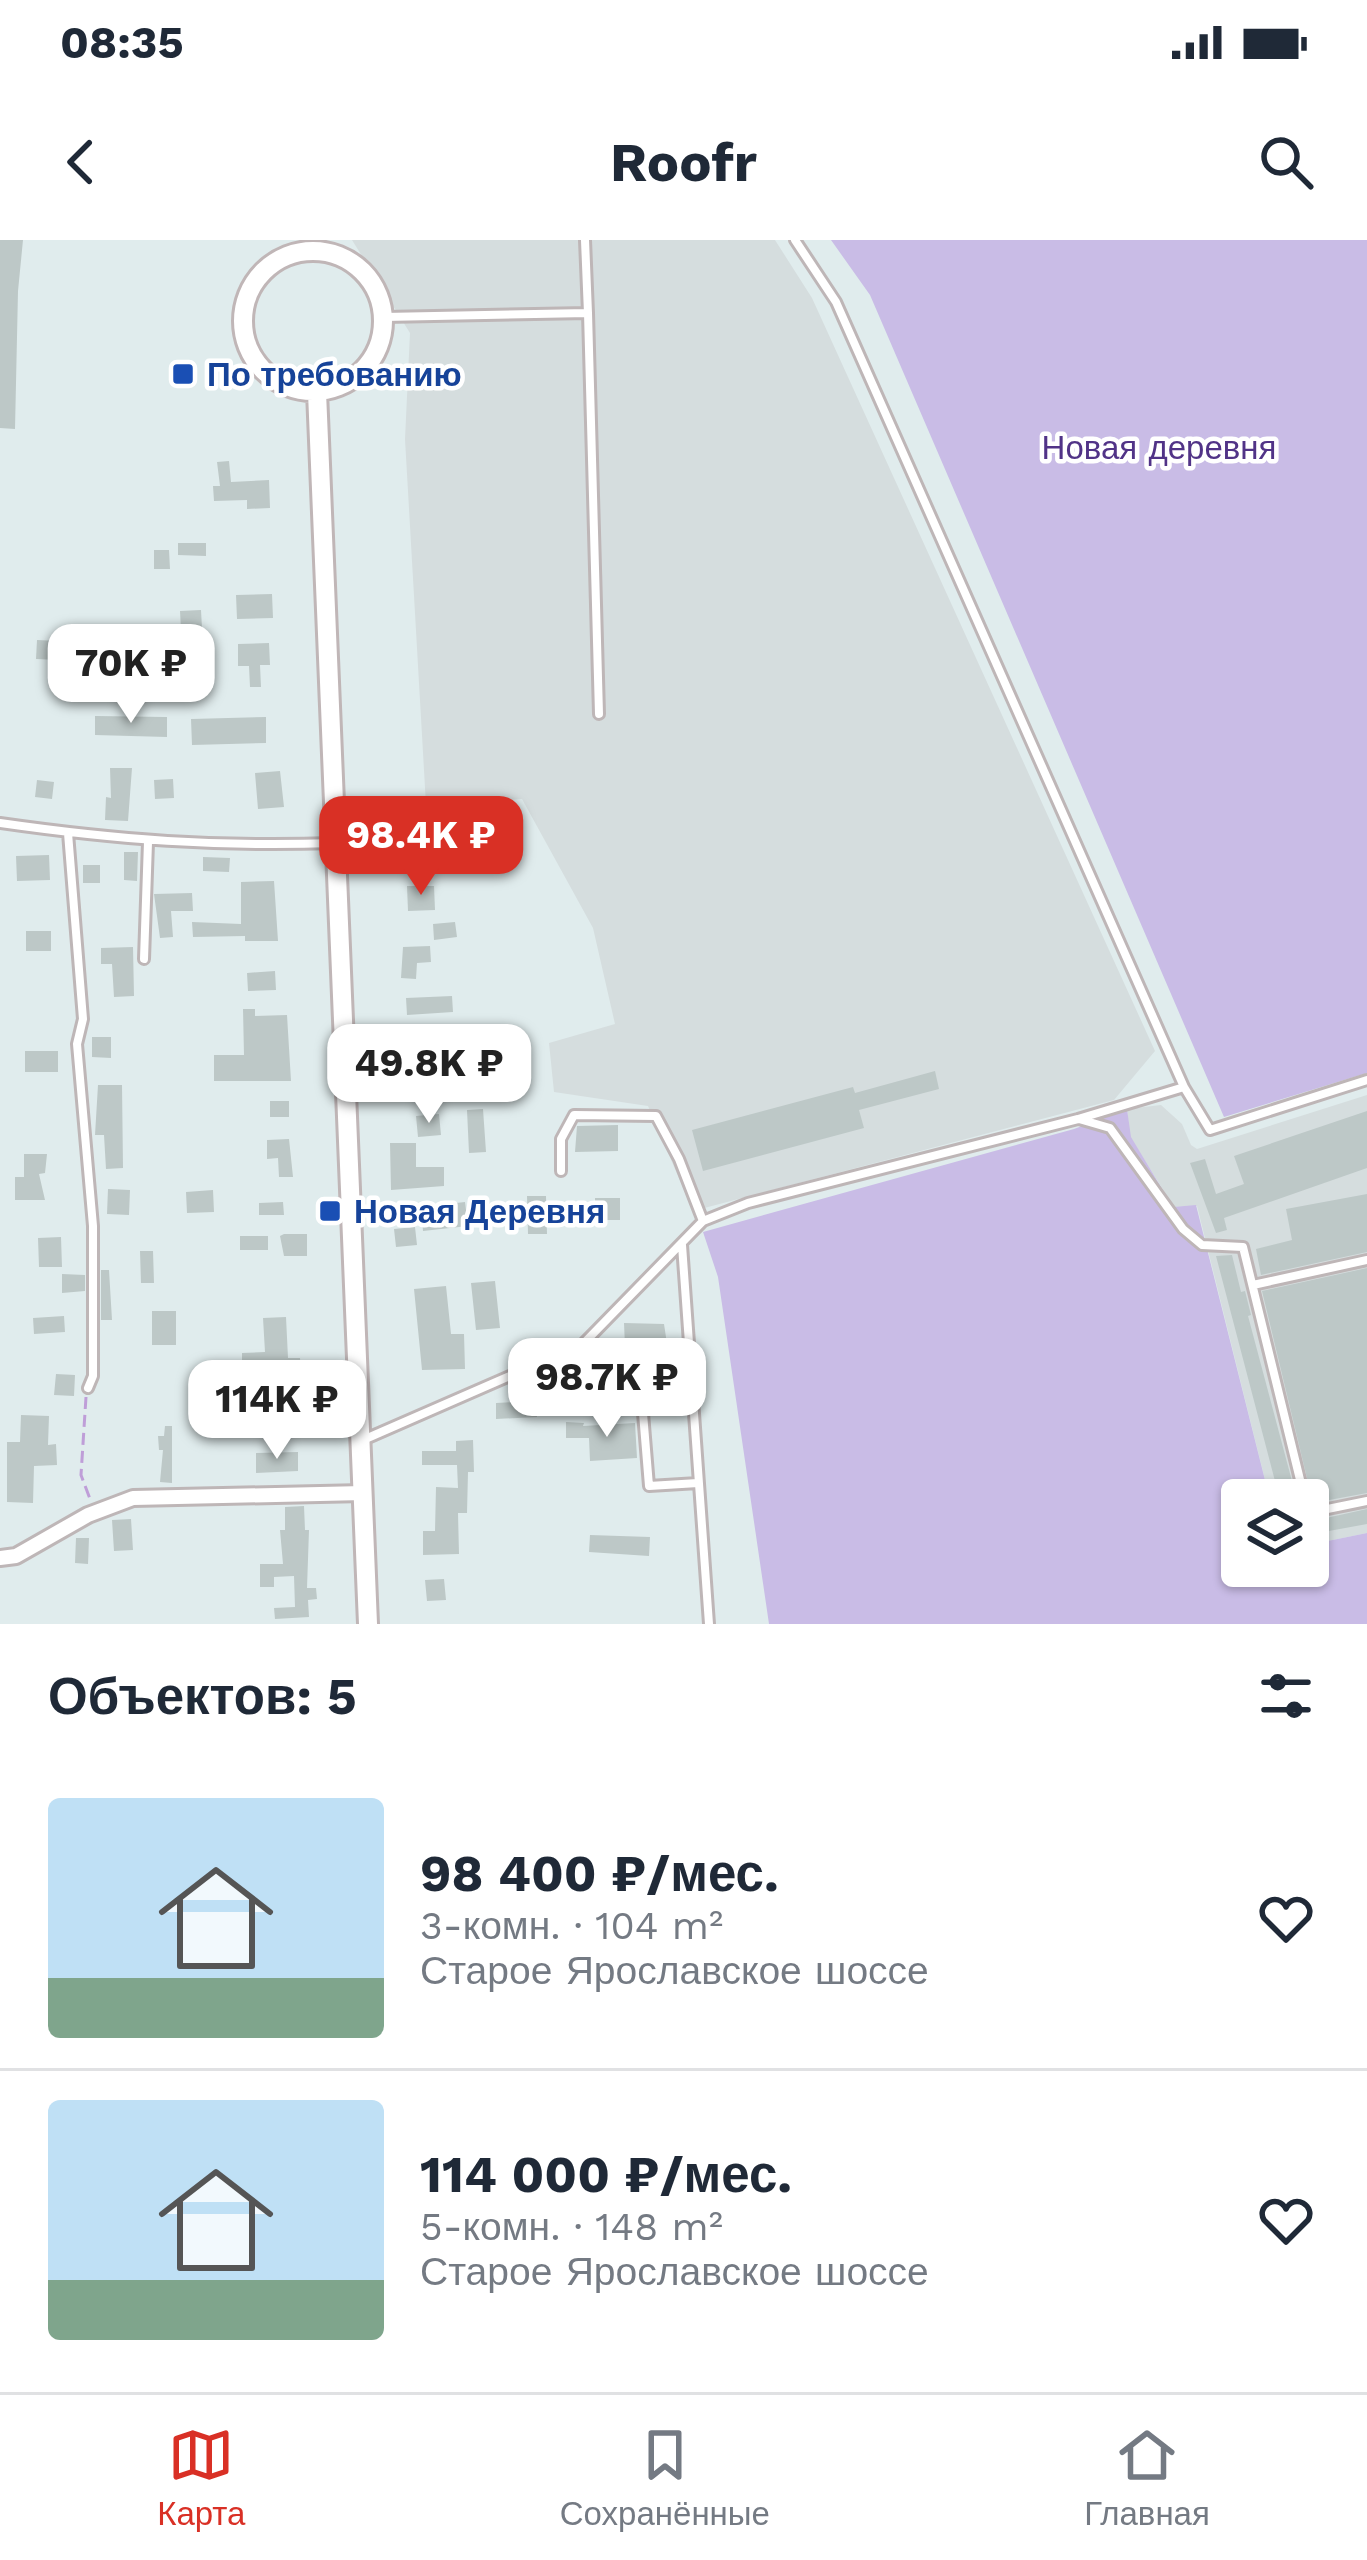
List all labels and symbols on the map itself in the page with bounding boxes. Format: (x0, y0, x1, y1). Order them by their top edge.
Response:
place label: По требованию (207, 355, 462, 394)
marker: По требованию (170, 361, 196, 387)
park label: Новая деревня (1042, 428, 1276, 467)
pin: 70K ₽ (47, 624, 215, 726)
pin: 98.4K ₽ (310, 796, 532, 898)
pin: 49.8K ₽ (318, 1024, 540, 1126)
place label: Новая Деревня (354, 1192, 605, 1231)
marker: Новая Деревня (317, 1198, 343, 1224)
pin: 98.7K ₽ (496, 1338, 718, 1440)
pin: 114K ₽ (179, 1360, 375, 1462)

